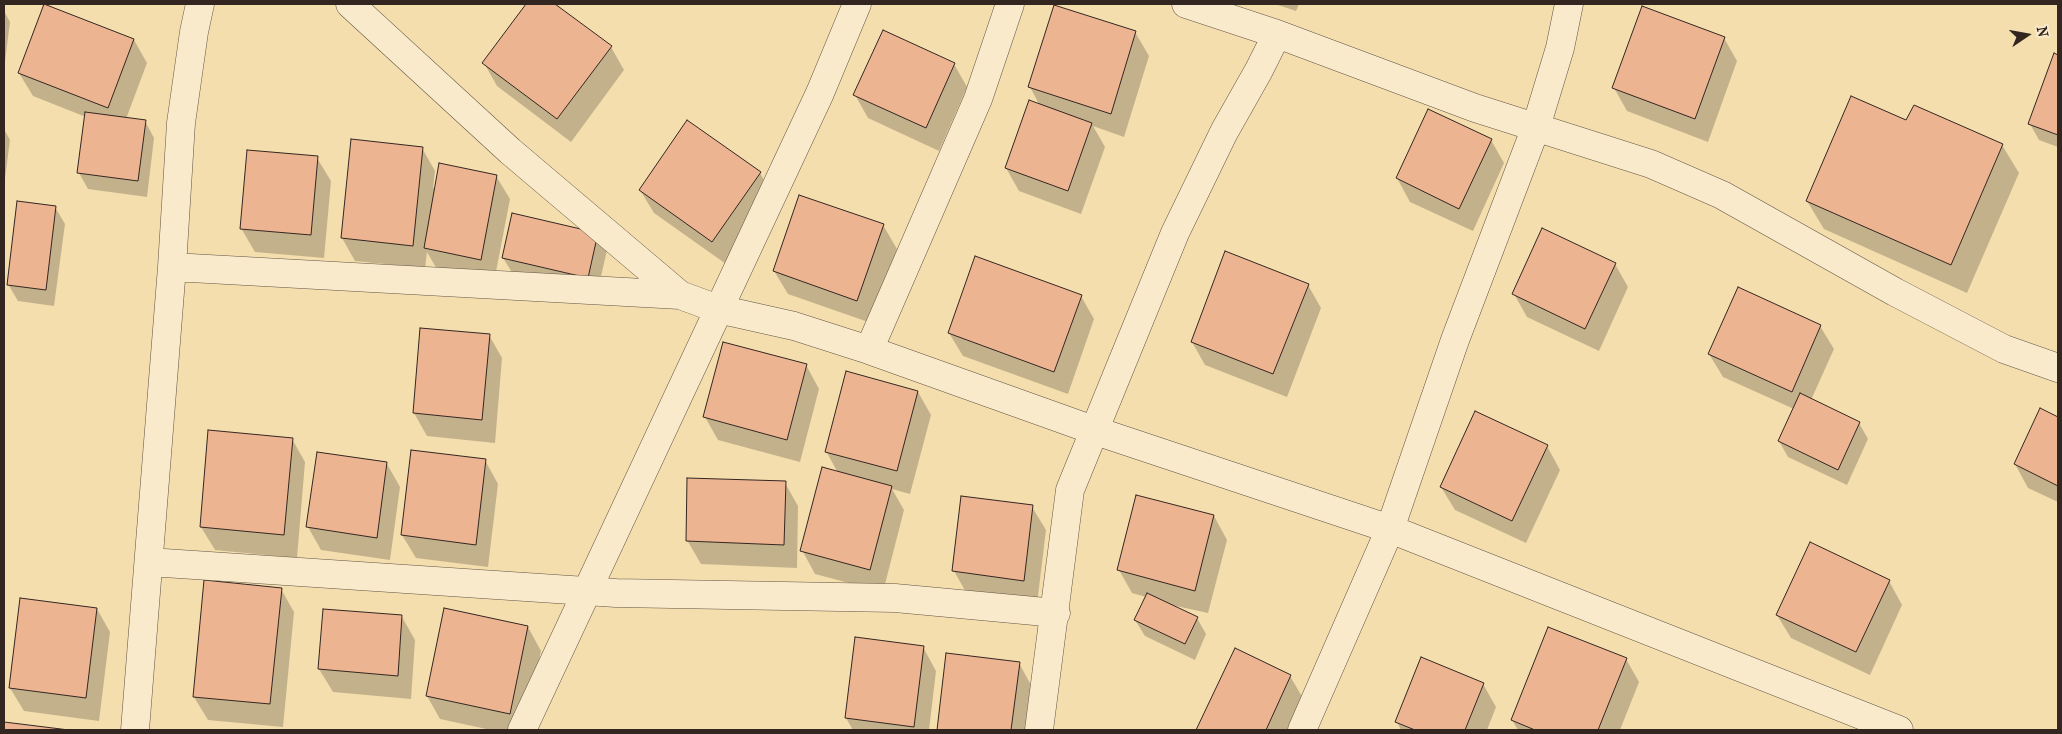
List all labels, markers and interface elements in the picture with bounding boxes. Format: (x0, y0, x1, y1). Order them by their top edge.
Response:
north arrow (2002, 10, 2052, 60)
text: N (2033, 25, 2052, 39)

